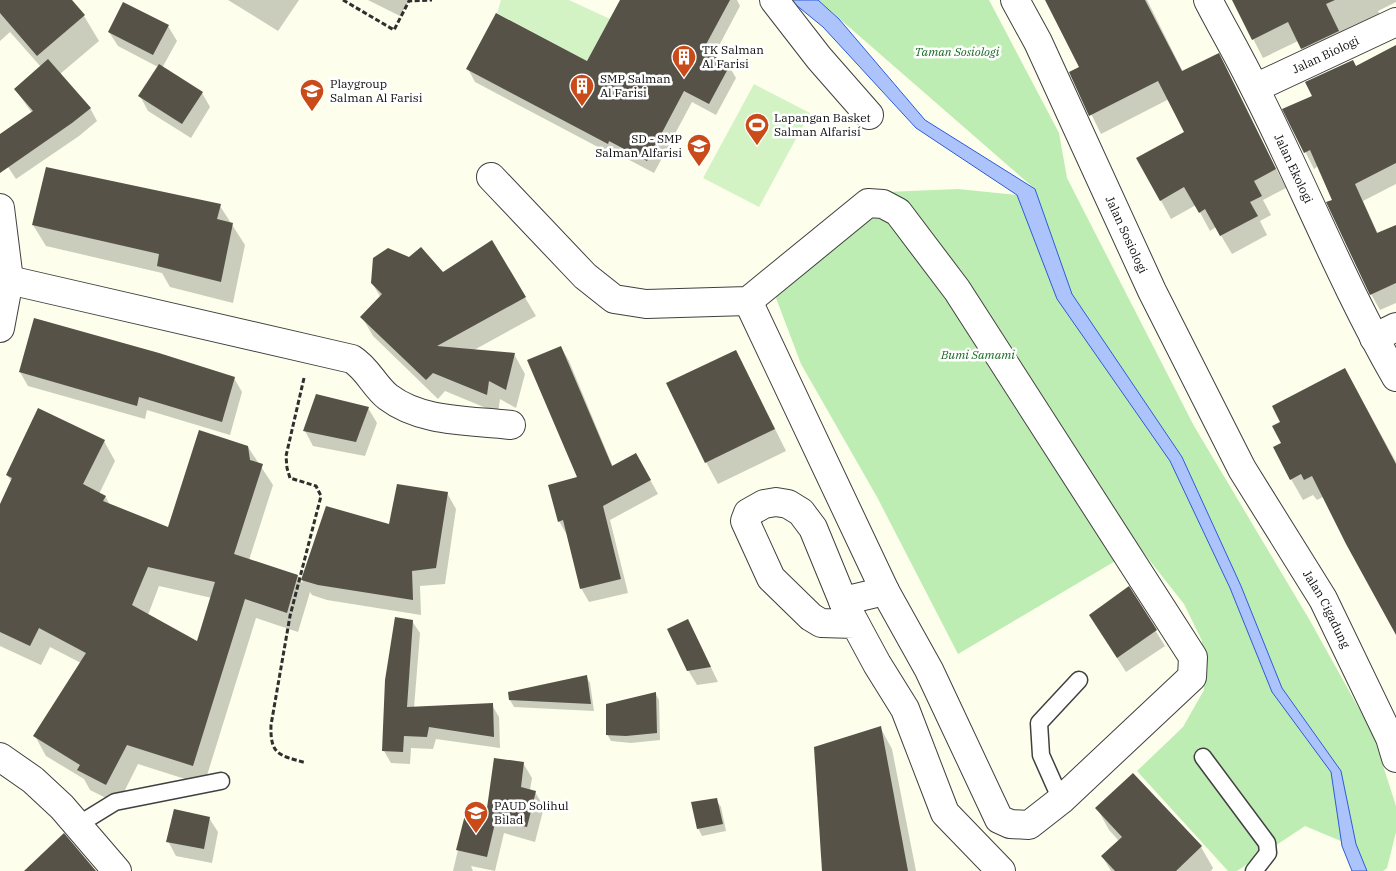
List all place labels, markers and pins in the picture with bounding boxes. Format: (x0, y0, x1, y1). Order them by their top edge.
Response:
place label: TK Salman Al Farisi (702, 42, 764, 71)
building icon: TK Salman Al Farisi (671, 44, 697, 78)
place label: SMP Salman Al Farisi (600, 71, 671, 100)
building icon: SMP Salman Al Farisi (569, 73, 595, 107)
place label: Playgroup Salman Al Farisi (330, 76, 423, 105)
school or university icon: Playgroup Salman Al Farisi (299, 78, 325, 112)
place label: Lapangan Basket Salman Alfarisi (774, 110, 871, 139)
sports icon: Lapangan Basket Salman Alfarisi (744, 112, 770, 146)
place label: SD - SMP Salman Alfarisi (595, 131, 682, 160)
school or university icon: SD - SMP Salman Alfarisi (686, 133, 712, 167)
place label: PAUD Solihul Bilad (494, 798, 569, 827)
school or university icon: PAUD Solihul Bilad (463, 800, 489, 834)

